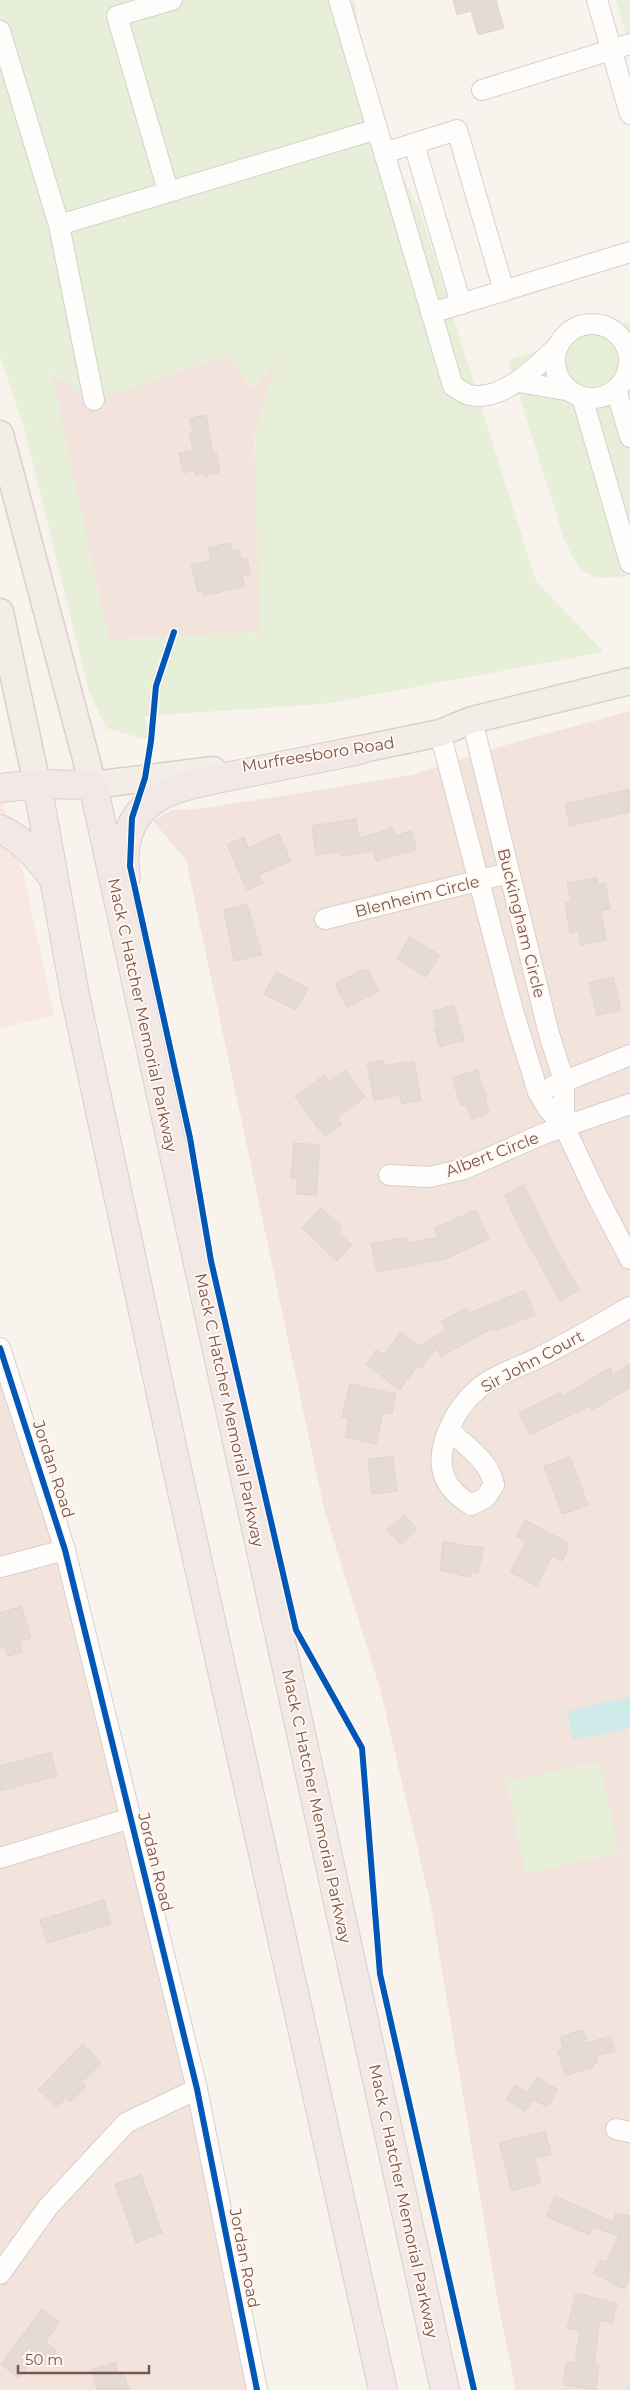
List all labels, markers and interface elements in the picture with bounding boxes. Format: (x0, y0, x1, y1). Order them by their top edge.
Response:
street label: Murfreesboro Road (240, 733, 396, 776)
street label: Buckingham Circle (494, 846, 549, 1000)
street label: Blenheim Circle (353, 872, 481, 921)
street label: Mack C Hatcher Memorial Parkway (104, 876, 181, 1154)
street label: Albert Circle (443, 1128, 541, 1181)
street label: Mack C Hatcher Memorial Parkway (191, 1271, 268, 1549)
street label: Sir John Court (478, 1326, 587, 1396)
street label: Jordan Road (29, 1417, 78, 1520)
street label: Mack C Hatcher Memorial Parkway (278, 1667, 355, 1945)
street label: Jordan Road (134, 1810, 177, 1914)
street label: Mack C Hatcher Memorial Parkway (365, 2062, 442, 2340)
street label: Jordan Road (225, 2206, 264, 2310)
scale bar (18, 2342, 149, 2374)
text: 50 m (25, 2350, 63, 2369)

